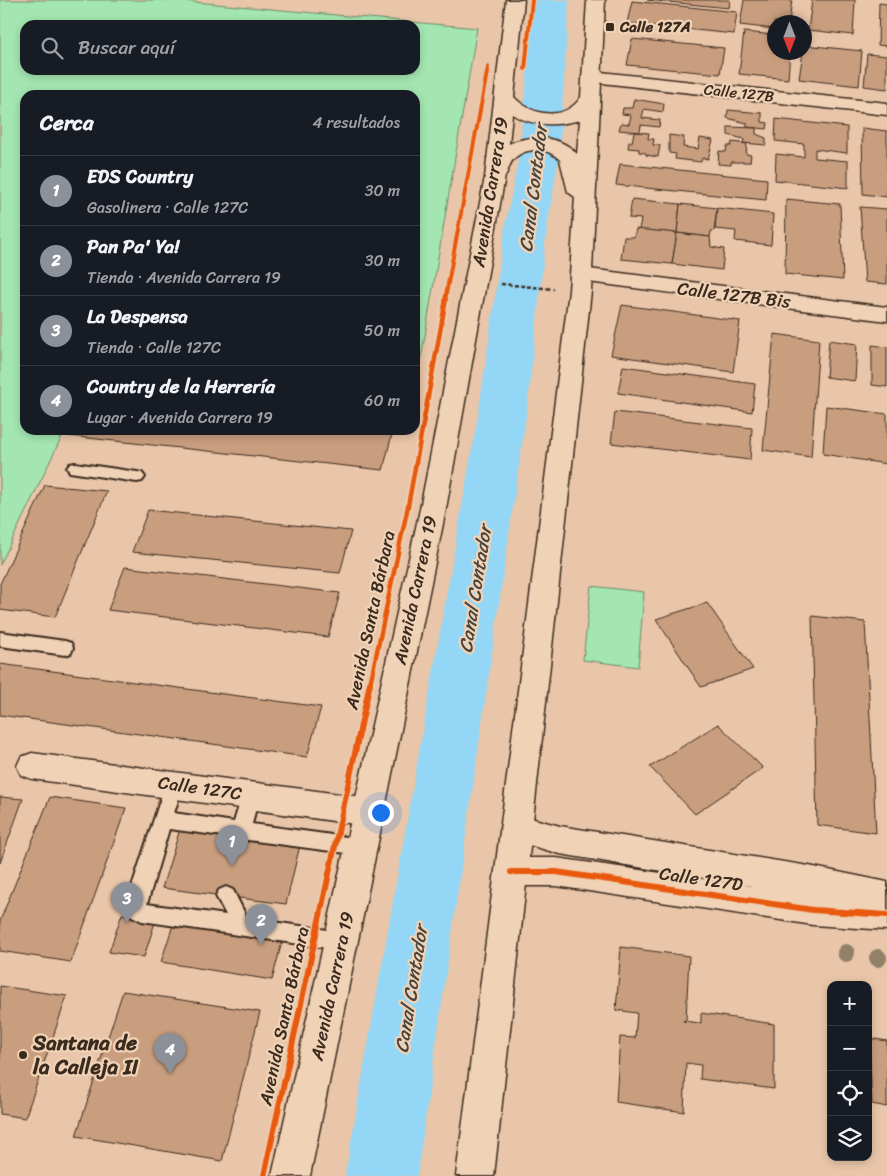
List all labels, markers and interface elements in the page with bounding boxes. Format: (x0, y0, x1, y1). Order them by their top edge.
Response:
place label: Calle 127A (619, 14, 691, 40)
north arrow (767, 15, 812, 60)
search box (20, 20, 420, 75)
marker: Calle 127A (604, 21, 616, 33)
text: Buscar aquí (78, 31, 175, 64)
icon: search (38, 34, 66, 62)
street label: Calle 127B (703, 76, 776, 110)
text: Cerca (40, 104, 94, 142)
text: 4 resultados (312, 108, 400, 137)
street label: Avenida Carrera 19 (462, 115, 518, 270)
water label: Canal Contador (509, 119, 558, 254)
text: EDS Country (87, 160, 193, 193)
text: 1 (53, 176, 59, 205)
text: 30 m (365, 176, 400, 205)
text: Gasolinera · Calle 127C (87, 193, 248, 222)
text: Pan Pa' Ya! (87, 230, 179, 263)
text: 2 (51, 246, 61, 275)
text: 30 m (365, 246, 400, 275)
text: Tienda · Avenida Carrera 19 (87, 263, 281, 292)
street label: Calle 127B Bis (676, 272, 793, 318)
text: La Despensa (87, 300, 188, 333)
text: 3 (52, 316, 60, 345)
text: 50 m (364, 316, 400, 345)
text: Tienda · Calle 127C (87, 333, 221, 362)
text: Country de la Herrería (87, 370, 275, 403)
text: 4 (51, 386, 61, 415)
text: 60 m (364, 386, 400, 415)
text: Lugar · Avenida Carrera 19 (87, 403, 273, 432)
street label: Avenida Carrera 19 (383, 513, 446, 668)
water label: Canal Contador (449, 520, 502, 655)
street label: Avenida Santa Bárbara (335, 528, 405, 713)
street label: Calle 127C (156, 766, 245, 810)
your location (368, 800, 394, 826)
pin: 1 (216, 825, 248, 866)
street label: Calle 127D (657, 857, 745, 901)
pin: 3 (111, 882, 143, 923)
pin: 2 (245, 904, 277, 945)
street label: Avenida Carrera 19 (300, 909, 363, 1064)
water label: Canal Contador (385, 920, 438, 1055)
street label: Avenida Santa Bárbara (249, 924, 319, 1109)
map controls (827, 981, 872, 1161)
button: + (827, 981, 872, 1026)
place label: Santana de la Calleja II (32, 1024, 139, 1086)
button: − (827, 1026, 872, 1071)
pin: 4 (154, 1033, 186, 1074)
marker: Santana de la Calleja II (17, 1049, 29, 1061)
button: locate (827, 1071, 872, 1116)
button: layers (827, 1116, 872, 1161)

